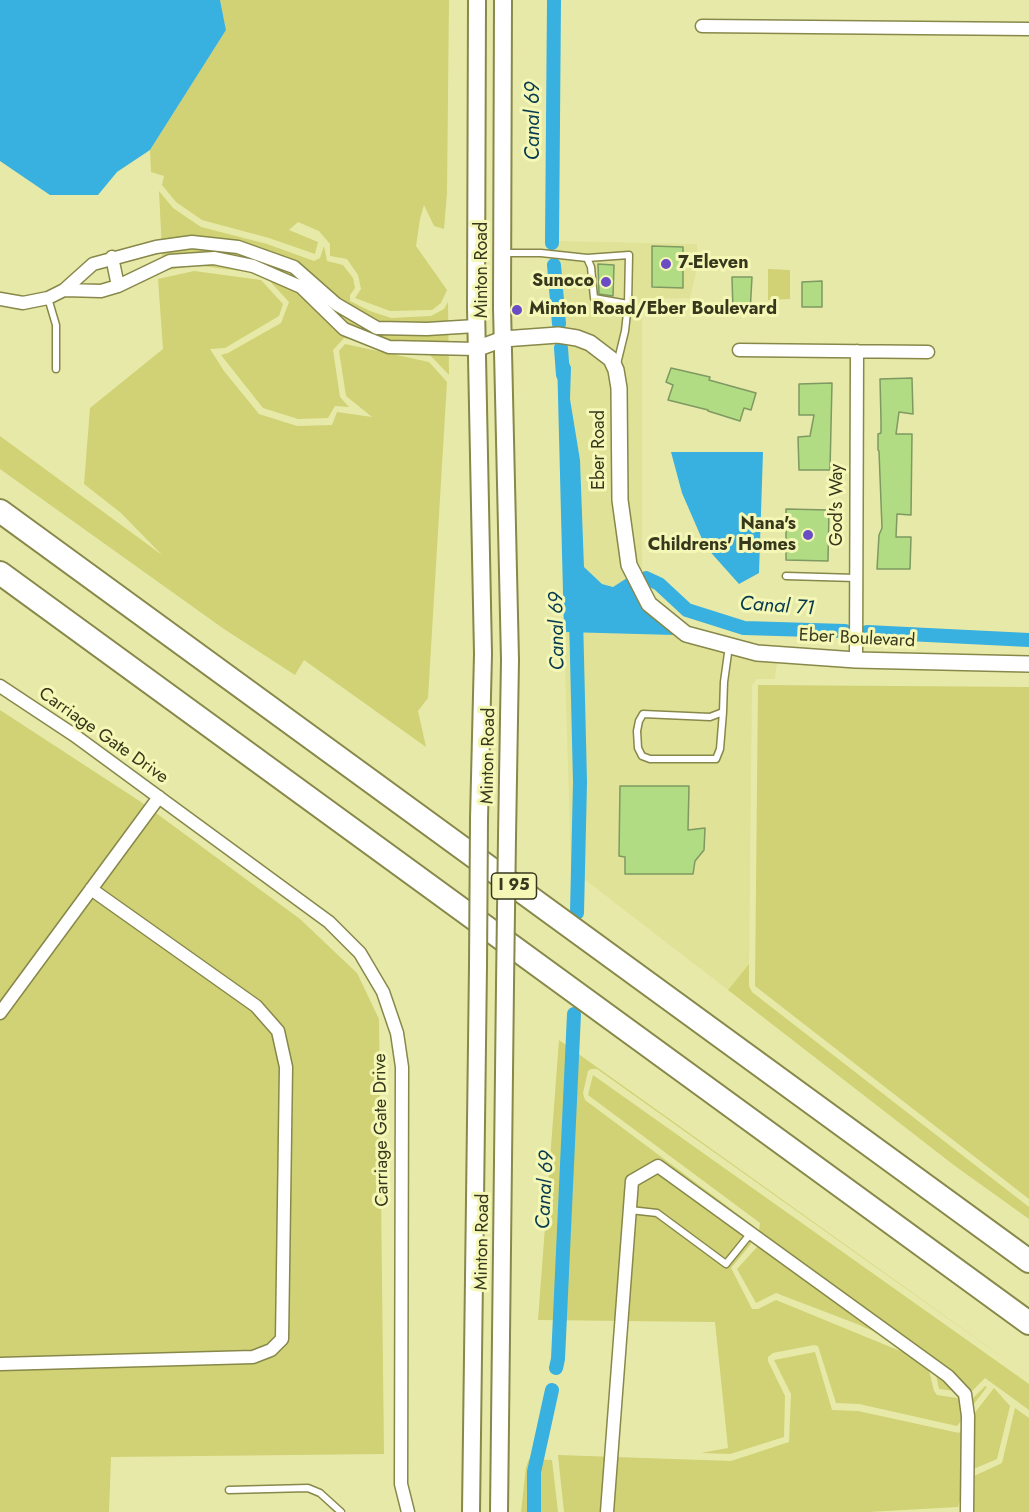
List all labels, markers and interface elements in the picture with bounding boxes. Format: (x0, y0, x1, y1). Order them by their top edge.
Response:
water label: Canal 69 (522, 82, 546, 160)
street label: Minton Road (472, 222, 494, 318)
place label: 7-Eleven (678, 253, 748, 275)
marker: 7-Eleven (659, 257, 673, 271)
place label: Sunoco (532, 271, 594, 293)
marker: Sunoco (599, 275, 613, 289)
place label: Minton Road/Eber Boulevard (529, 299, 777, 321)
marker: Minton Road/Eber Boulevard (510, 303, 524, 317)
street label: Eber Road (589, 410, 611, 490)
street label: God's Way (827, 464, 849, 546)
place label: Nana's Childrens' Homes (648, 514, 796, 556)
marker: Nana's Childrens' Homes (801, 528, 815, 542)
water label: Canal 69 (545, 592, 571, 670)
water label: Canal 71 (739, 592, 815, 622)
street label: Eber Boulevard (798, 625, 916, 653)
street label: Carriage Gate Drive (34, 683, 172, 789)
street label: Minton Road (477, 708, 501, 804)
road number: I 95 (492, 873, 536, 899)
street label: Carriage Gate Drive (370, 1053, 394, 1207)
water label: Canal 69 (532, 1150, 560, 1230)
street label: Minton Road (471, 1194, 495, 1290)

